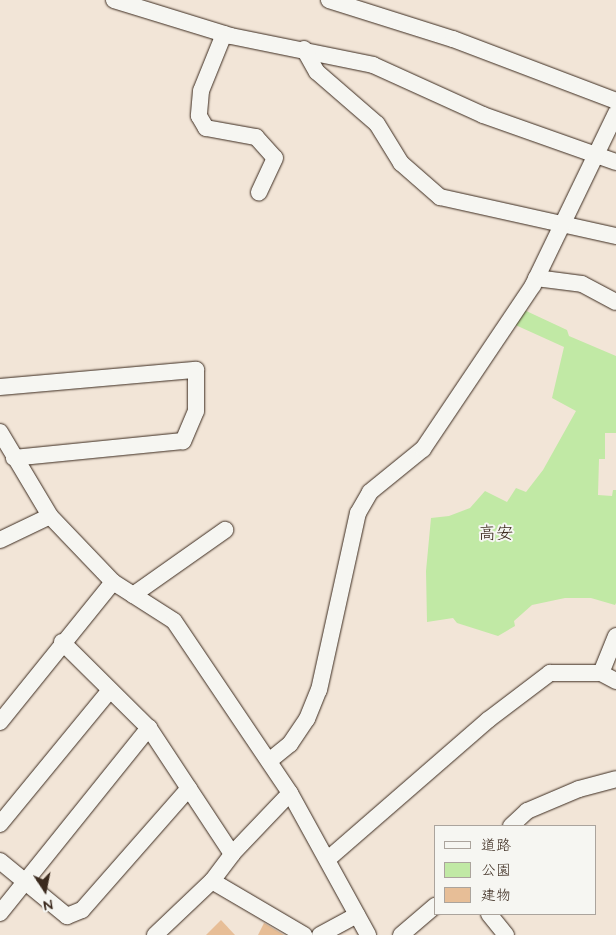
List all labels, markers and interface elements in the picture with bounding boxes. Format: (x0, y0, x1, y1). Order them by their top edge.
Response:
district label: 高安 (478, 523, 514, 545)
legend (434, 825, 596, 915)
text: 道路 (481, 835, 511, 856)
text: 公園 (481, 860, 511, 881)
north arrow (20, 865, 70, 915)
text: 建物 (481, 885, 511, 906)
text: N (42, 894, 54, 915)

